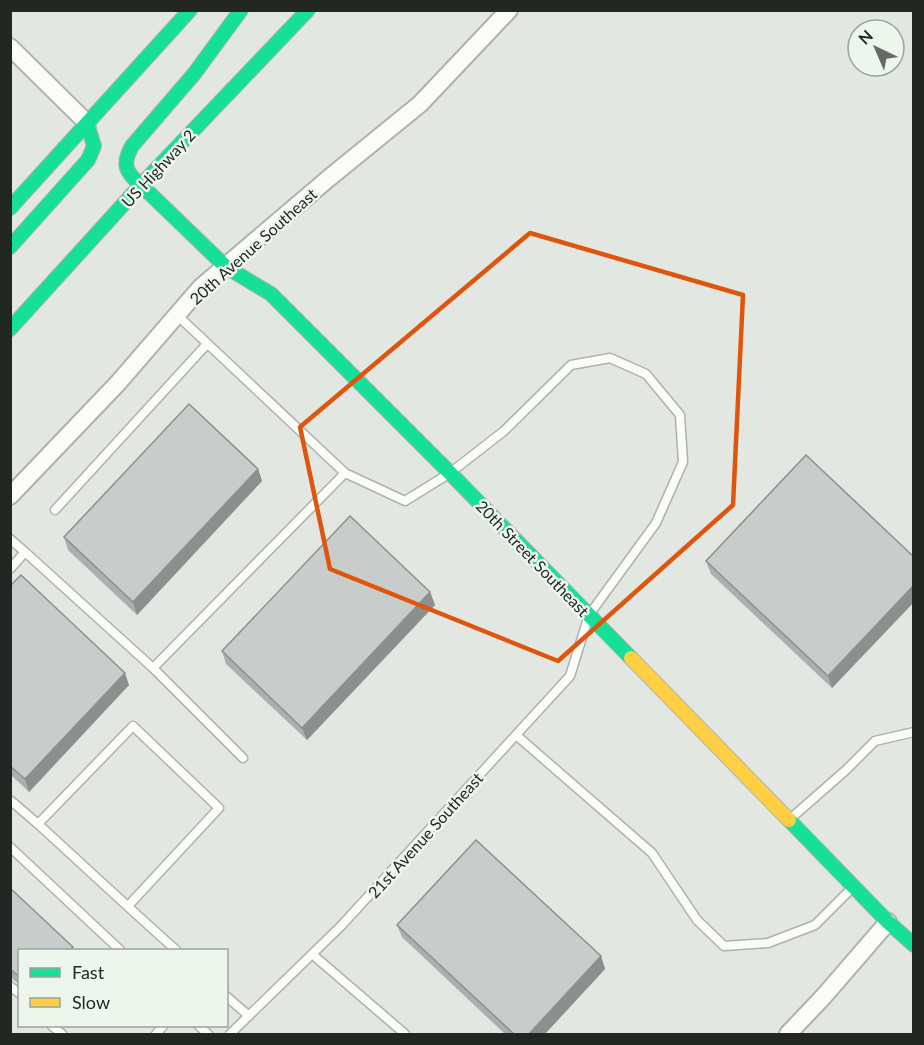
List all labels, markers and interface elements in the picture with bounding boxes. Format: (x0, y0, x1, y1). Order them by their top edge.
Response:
north arrow (846, 18, 906, 78)
text: N (854, 26, 876, 48)
street label: US Highway 2 (117, 125, 199, 211)
street label: 20th Avenue Southeast (186, 184, 321, 308)
street label: 20th Street Southeast (473, 496, 593, 620)
street label: 21st Avenue Southeast (364, 768, 487, 902)
legend (18, 949, 228, 1027)
text: Fast (72, 961, 105, 983)
text: Slow (72, 991, 110, 1013)

